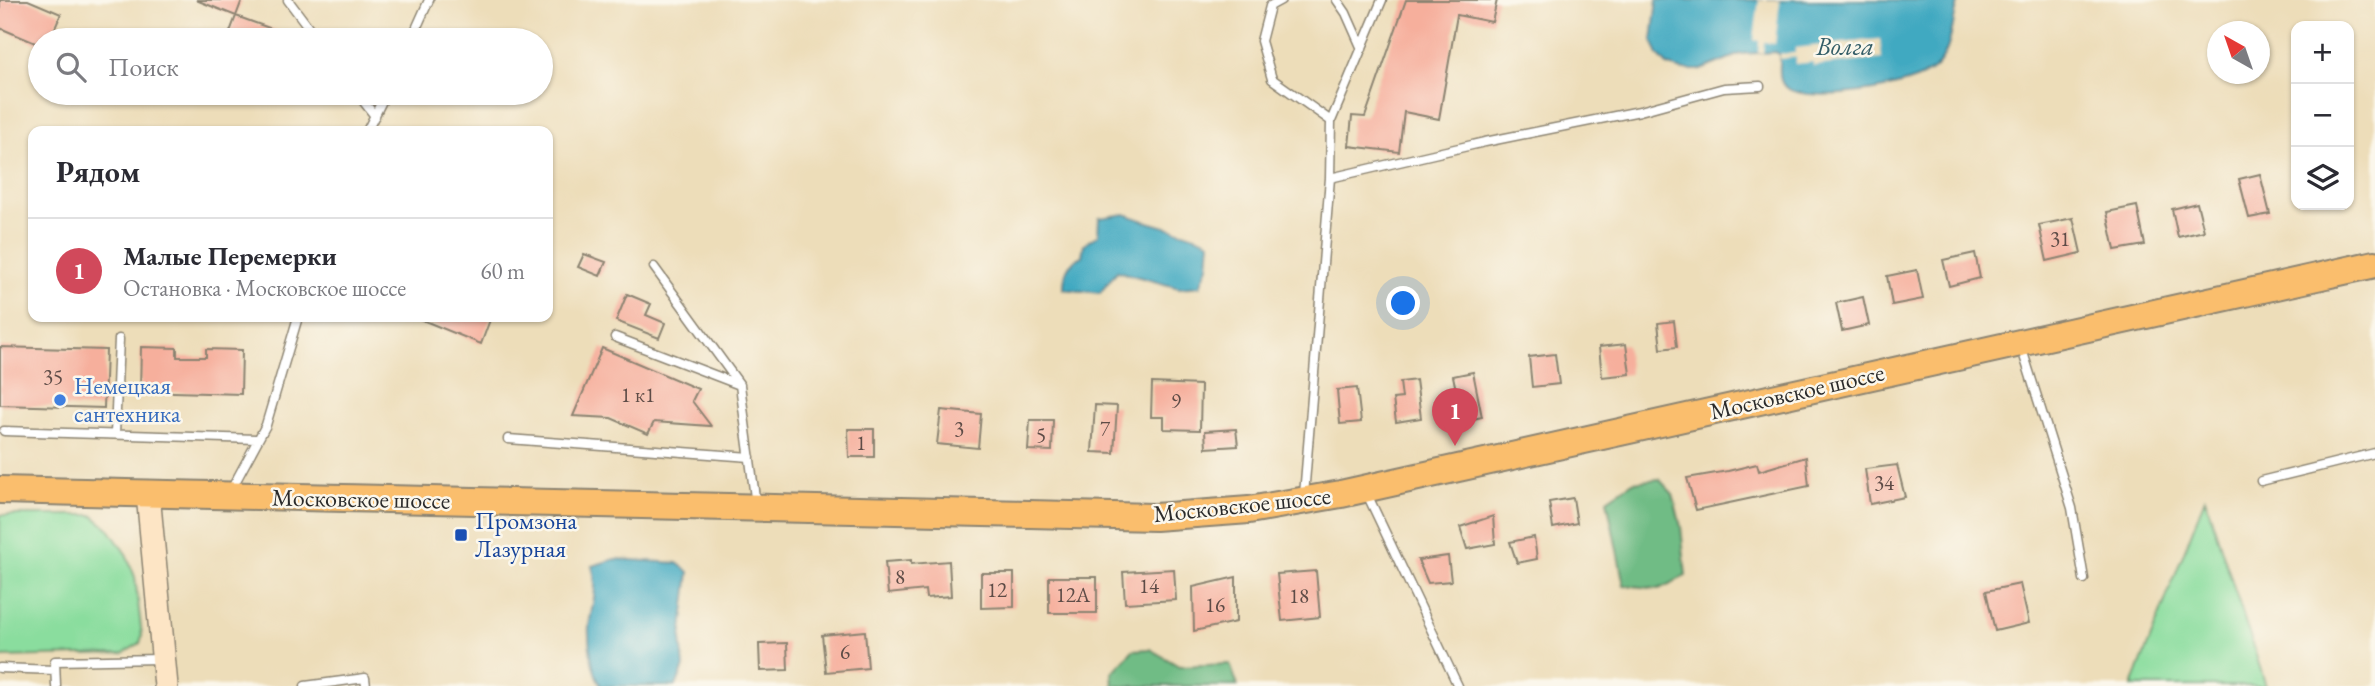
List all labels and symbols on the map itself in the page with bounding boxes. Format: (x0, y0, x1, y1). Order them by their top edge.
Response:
north arrow (2207, 21, 2270, 84)
water label: Волга (1815, 29, 1874, 63)
house number: 31 (2050, 225, 2070, 252)
your location (1386, 286, 1420, 320)
street label: Московское шоссе (1707, 356, 1887, 427)
house number: 35 (43, 363, 63, 390)
place label: Немецкая сантехника (74, 370, 181, 429)
house number: 1 к1 (621, 381, 655, 408)
house number: 9 (1171, 387, 1181, 414)
pin: 1 (1432, 388, 1478, 446)
marker: Немецкая сантехника (52, 392, 68, 408)
house number: 3 (954, 415, 964, 442)
house number: 7 (1100, 415, 1111, 442)
house number: 5 (1036, 421, 1046, 448)
house number: 1 (856, 429, 866, 456)
house number: 34 (1874, 469, 1895, 496)
street label: Московское шоссе (1152, 480, 1332, 529)
street label: Московское шоссе (272, 481, 450, 516)
place label: Промзона Лазурная (475, 505, 578, 564)
marker: Промзона Лазурная (453, 527, 469, 543)
house number: 8 (895, 563, 905, 590)
house number: 14 (1139, 572, 1160, 599)
house number: 12 (987, 576, 1007, 603)
house number: 12А (1056, 581, 1091, 608)
house number: 18 (1289, 582, 1309, 609)
house number: 16 (1205, 591, 1225, 618)
house number: 6 (840, 638, 850, 665)

